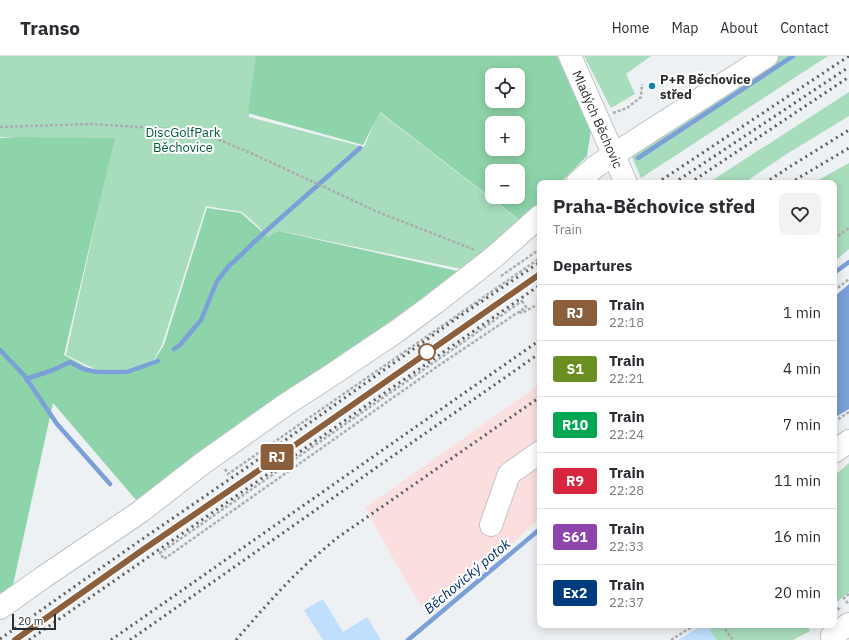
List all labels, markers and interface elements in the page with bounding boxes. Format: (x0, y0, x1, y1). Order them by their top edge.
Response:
text: Transo (20, 16, 80, 40)
text: Home (612, 19, 649, 37)
text: Map (671, 19, 698, 37)
text: About (720, 19, 758, 37)
text: Contact (780, 19, 829, 37)
map controls (485, 68, 525, 204)
button: locate (485, 68, 525, 108)
street label: Mladých Běchovic (569, 68, 627, 171)
place label: P+R Běchovice střed (660, 71, 751, 103)
marker: P+R Běchovice střed (647, 81, 657, 91)
button: + (485, 116, 525, 156)
park label: DiscGolfPark Běchovice (145, 124, 221, 156)
button: − (485, 164, 525, 204)
button: heart (779, 193, 821, 235)
text: Praha-Běchovice střed (553, 194, 755, 218)
text: Train (553, 221, 582, 238)
text: Departures (553, 256, 632, 275)
text: Train (609, 295, 645, 314)
text: 1 min (783, 303, 821, 322)
text: RJ (567, 304, 583, 322)
text: 22:18 (609, 314, 644, 331)
unlabelled marker (418, 343, 436, 361)
text: Train (609, 351, 645, 370)
text: 4 min (783, 359, 821, 378)
text: S1 (566, 360, 584, 378)
text: 22:21 (609, 370, 644, 387)
text: Train (609, 407, 645, 426)
text: 7 min (783, 415, 821, 434)
text: R10 (562, 416, 588, 434)
text: 22:24 (609, 426, 644, 443)
line badge: RJ (259, 444, 295, 470)
text: RJ (269, 448, 285, 466)
text: Train (609, 463, 645, 482)
text: 11 min (774, 471, 821, 490)
text: R9 (566, 472, 584, 490)
text: 22:28 (609, 482, 644, 499)
text: Train (609, 519, 645, 538)
text: 16 min (774, 527, 821, 546)
text: S61 (562, 528, 588, 546)
water label: Běchovický potok (420, 534, 515, 617)
text: 22:33 (609, 538, 644, 555)
text: Train (609, 575, 645, 594)
text: 20 min (774, 583, 821, 602)
text: Ex2 (563, 584, 587, 602)
text: 22:37 (609, 594, 644, 611)
scale bar (12, 612, 56, 631)
text: 20 m (18, 614, 43, 628)

